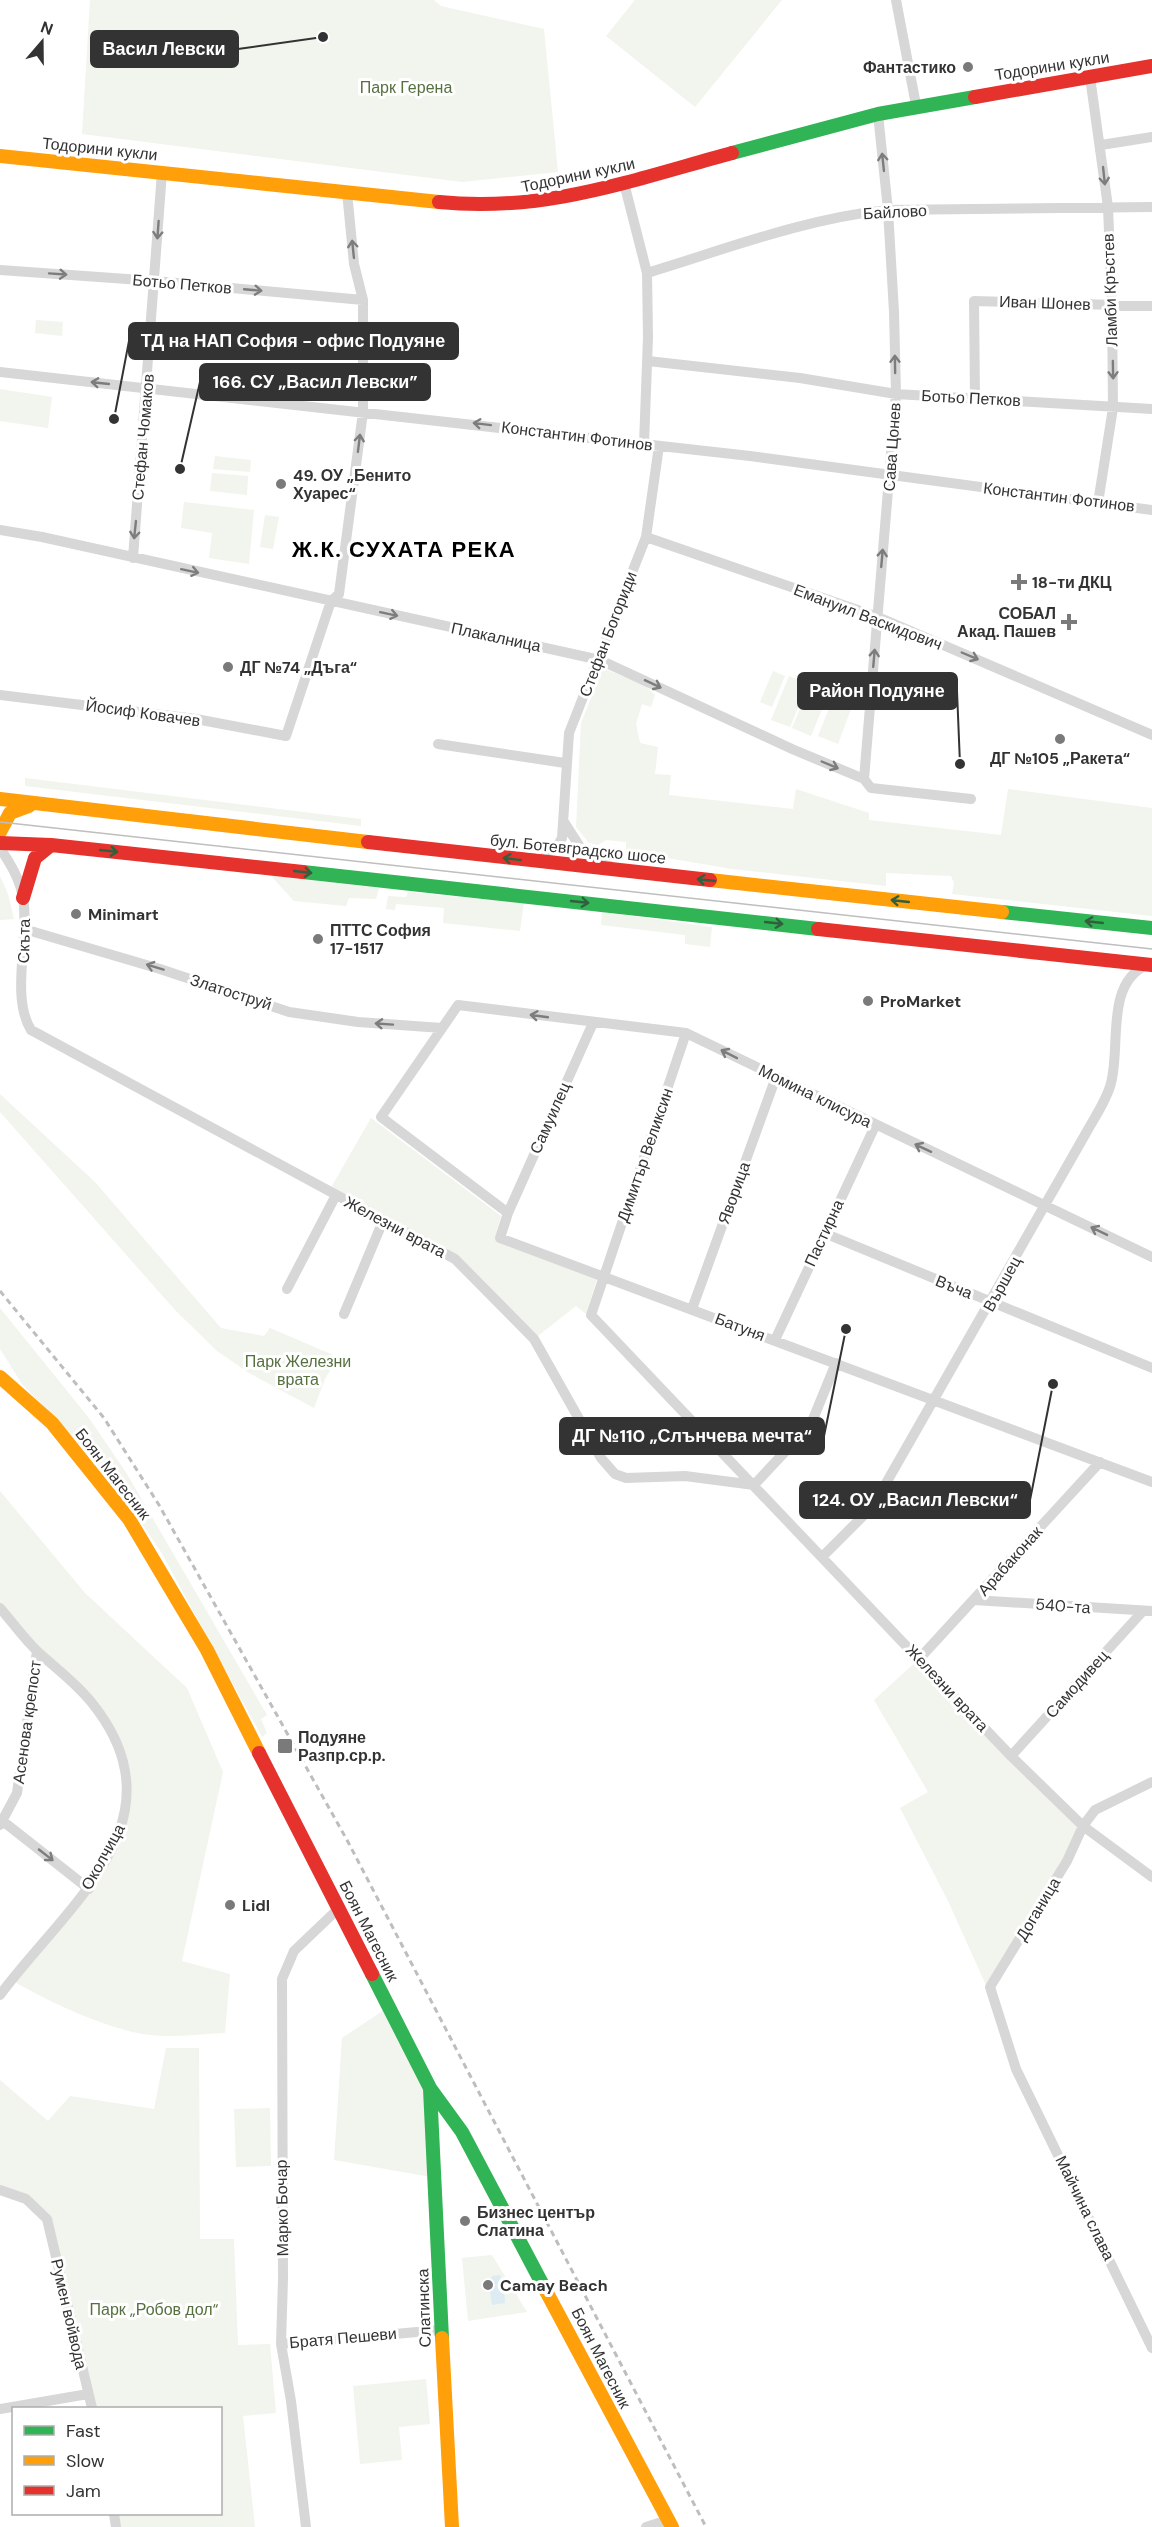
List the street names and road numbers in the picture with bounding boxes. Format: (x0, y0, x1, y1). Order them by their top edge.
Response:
street label: Тодорини кукли (993, 47, 1111, 85)
street label: Тодорини кукли (41, 133, 159, 165)
street label: Тодорини кукли (519, 153, 637, 197)
street label: Байлово (863, 200, 928, 224)
street label: Ламби Кръстев (1098, 233, 1122, 347)
street label: Ботьо Петков (131, 269, 233, 299)
street label: Иван Шонев (999, 291, 1091, 315)
street label: Стефан Чомаков (127, 373, 159, 501)
street label: Ботьо Петков (921, 385, 1021, 411)
street label: Сава Цонев (878, 402, 906, 492)
street label: Константин Фотинов (500, 416, 654, 456)
street label: Константин Фотинов (982, 477, 1136, 517)
street label: Стефан Богориди (574, 568, 642, 700)
street label: Емануил Васкидович (791, 579, 945, 655)
street label: Плакалница (449, 617, 543, 657)
street label: Йосиф Ковачев (84, 695, 202, 731)
street label: бул. Ботевградско шосе (489, 829, 667, 869)
street label: Скъта (13, 918, 35, 963)
street label: Златоструй (188, 969, 274, 1015)
street label: Момина клисура (755, 1060, 875, 1133)
street label: Самуилец (525, 1079, 575, 1157)
street label: Димитър Великсин (612, 1085, 678, 1225)
street label: Яворица (713, 1159, 755, 1227)
street label: Железни врата (341, 1191, 450, 1263)
street label: Пастирна (799, 1196, 849, 1270)
street label: Вършец (978, 1252, 1026, 1316)
street label: Въча (932, 1270, 976, 1304)
street label: Батуня (712, 1308, 768, 1346)
street label: Боян Магесник (71, 1424, 156, 1525)
street label: Арабаконак (973, 1521, 1048, 1600)
street label: 540-та (1035, 1594, 1091, 1618)
street label: Железни врата (901, 1640, 993, 1736)
street label: Самодивец (1041, 1645, 1113, 1723)
street label: Асенова крепост (8, 1658, 46, 1785)
street label: Околчица (76, 1820, 130, 1894)
street label: Доганица (1011, 1873, 1065, 1944)
street label: Боян Магесник (335, 1877, 404, 1986)
street label: Майчина слава (1051, 2152, 1119, 2264)
street label: Марко Бочар (271, 2159, 293, 2257)
street label: Румен войвода (46, 2257, 92, 2371)
street label: Слатинска (412, 2268, 436, 2348)
street label: Боян Магесник (567, 2304, 636, 2413)
street label: Братя Пешеви (288, 2323, 398, 2353)

